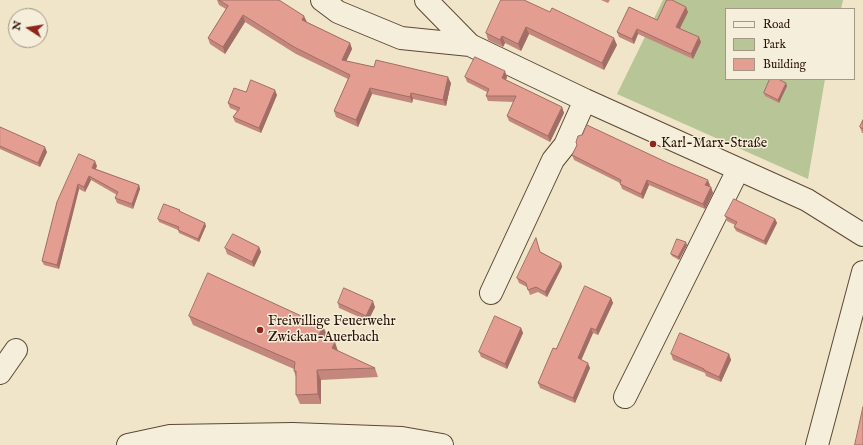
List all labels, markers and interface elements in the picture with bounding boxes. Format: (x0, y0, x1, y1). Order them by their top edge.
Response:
north arrow (8, 8, 48, 48)
legend (725, 8, 855, 80)
text: Road (763, 17, 790, 32)
text: N (9, 20, 25, 32)
text: Park (763, 37, 786, 52)
text: Building (763, 57, 806, 72)
place label: Karl-Marx-Straße (661, 136, 767, 152)
marker: Karl-Marx-Straße (648, 139, 658, 149)
place label: Freiwillige Feuerwehr Zwickau-Auerbach (268, 314, 396, 346)
marker: Freiwillige Feuerwehr Zwickau-Auerbach (255, 325, 265, 335)

